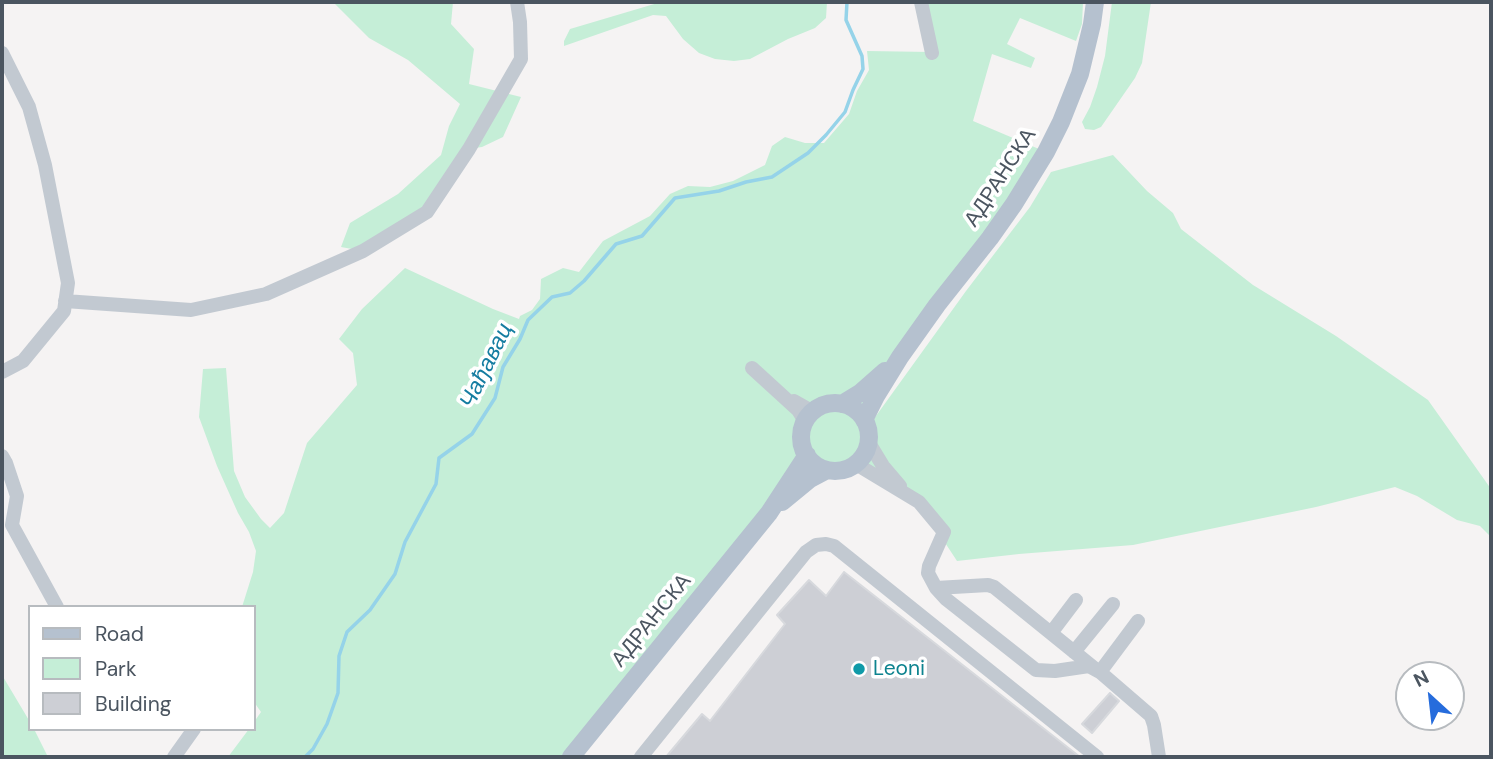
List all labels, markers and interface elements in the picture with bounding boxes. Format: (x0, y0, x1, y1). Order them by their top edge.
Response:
street label: АДРАНСКА (960, 124, 1042, 232)
water label: Чађавац (455, 319, 519, 413)
street label: АДРАНСКА (607, 570, 697, 672)
legend (28, 605, 256, 731)
text: Road (95, 620, 144, 648)
text: Park (95, 655, 136, 683)
place label: Leoni (873, 656, 925, 682)
marker: Leoni (851, 661, 867, 677)
north arrow (1395, 661, 1465, 731)
text: N (1409, 664, 1433, 693)
text: Building (95, 690, 171, 718)

